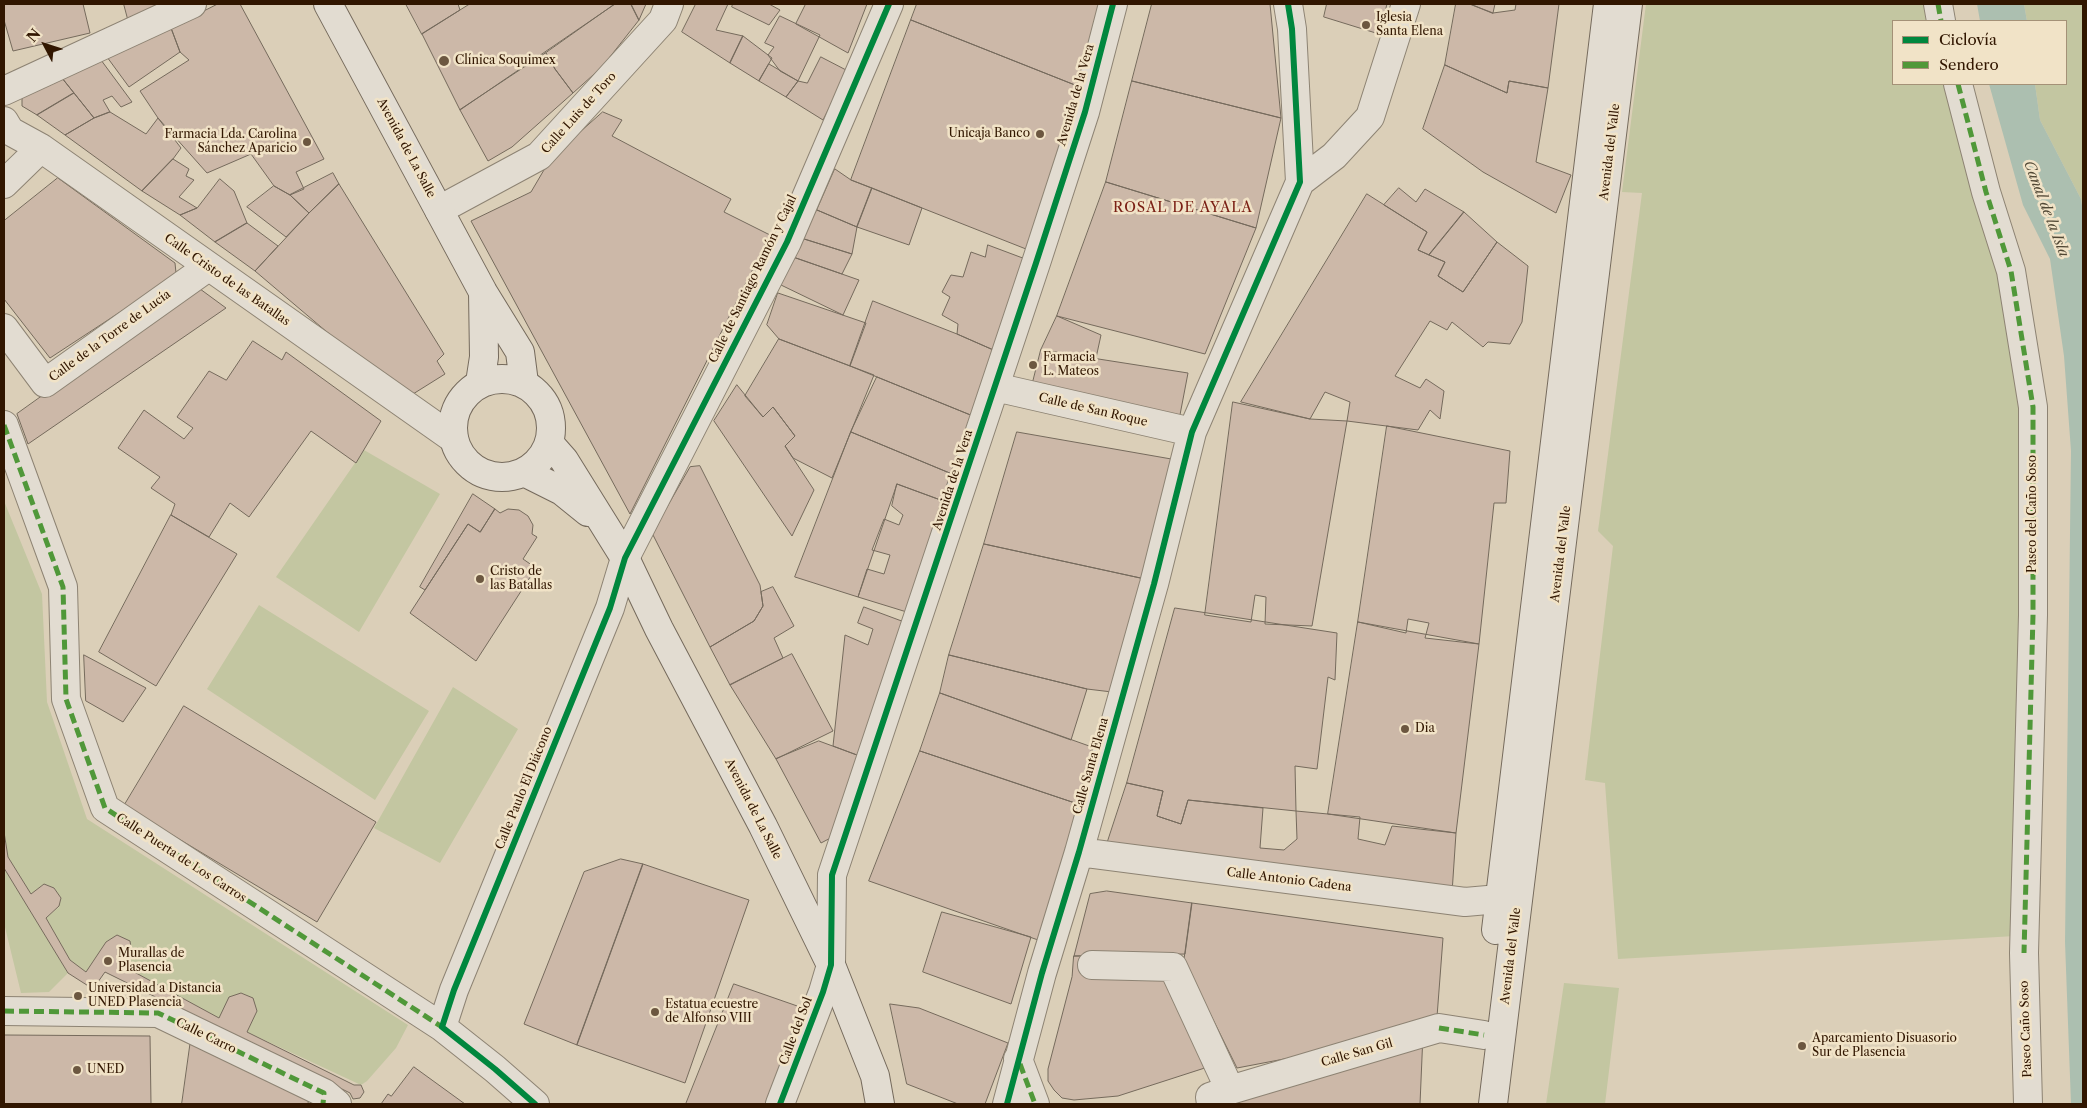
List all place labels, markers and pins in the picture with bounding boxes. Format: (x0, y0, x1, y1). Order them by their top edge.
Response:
place label: Iglesia Santa Elena (1376, 11, 1443, 39)
marker: Iglesia Santa Elena (1360, 19, 1372, 31)
marker: Clínica Soquimex (437, 54, 451, 68)
place label: Clínica Soquimex (455, 54, 556, 68)
place label: Unicaja Banco (948, 127, 1030, 141)
place label: Farmacia Lda. Carolina Sánchez Aparicio (165, 128, 297, 156)
marker: Unicaja Banco (1034, 128, 1046, 140)
marker: Farmacia Lda. Carolina Sánchez Aparicio (301, 136, 313, 148)
place label: Farmacia L. Mateos (1043, 351, 1099, 379)
marker: Farmacia L. Mateos (1027, 359, 1039, 371)
place label: Cristo de las Batallas (490, 565, 552, 593)
marker: Cristo de las Batallas (474, 573, 486, 585)
place label: Dia (1415, 722, 1435, 736)
marker: Dia (1399, 723, 1411, 735)
place label: Murallas de Plasencia (118, 947, 185, 975)
marker: Murallas de Plasencia (102, 955, 114, 967)
place label: Universidad a Distancia UNED Plasencia (88, 982, 221, 1010)
marker: Universidad a Distancia UNED Plasencia (72, 990, 84, 1002)
place label: Estatua ecuestre de Alfonso VIII (665, 998, 758, 1026)
marker: Estatua ecuestre de Alfonso VIII (649, 1006, 661, 1018)
place label: Aparcamiento Disuasorio Sur de Plasencia (1812, 1032, 1957, 1060)
marker: Aparcamiento Disuasorio Sur de Plasencia (1796, 1040, 1808, 1052)
place label: UNED (87, 1063, 124, 1077)
marker: UNED (71, 1064, 83, 1076)

